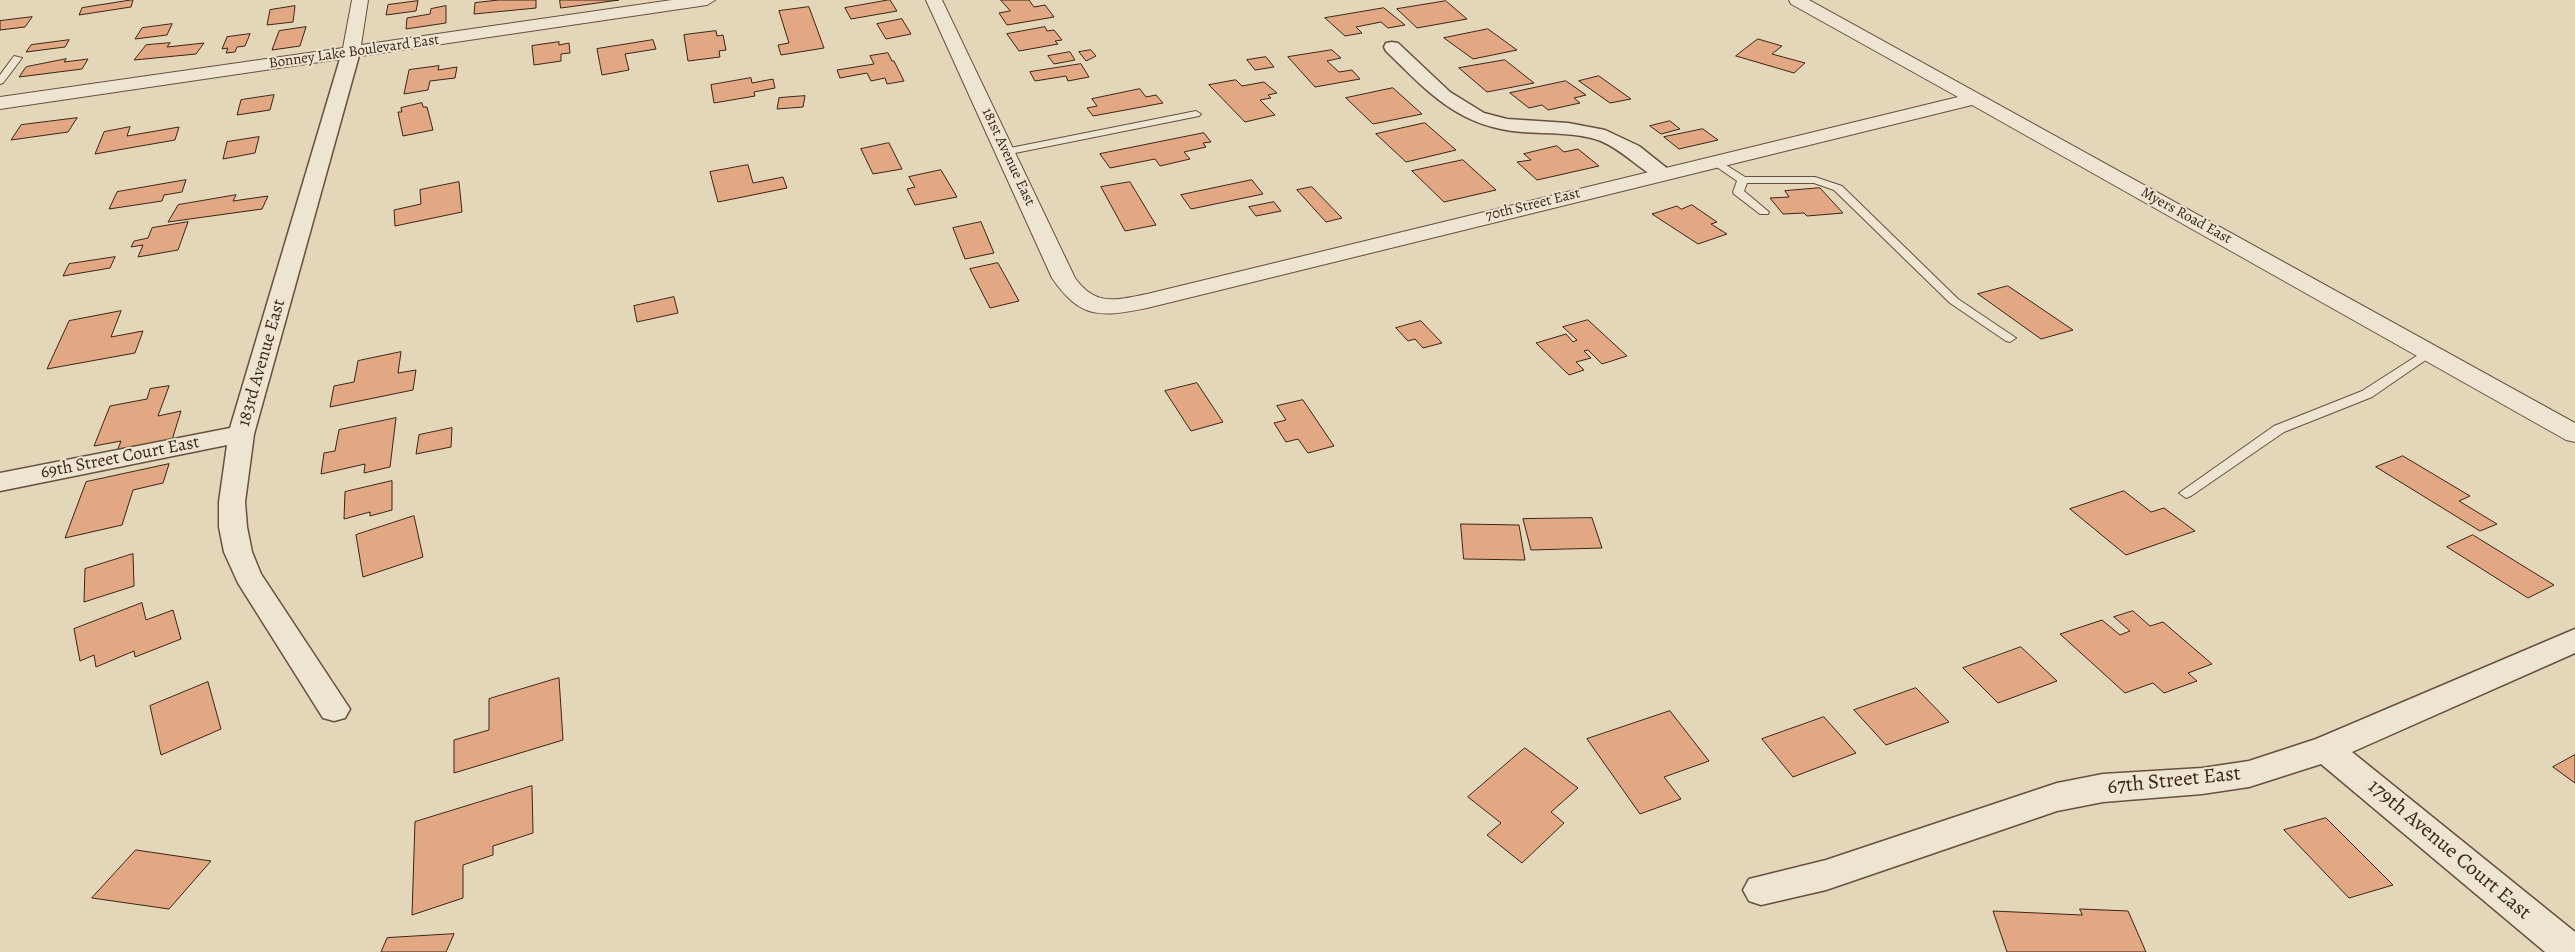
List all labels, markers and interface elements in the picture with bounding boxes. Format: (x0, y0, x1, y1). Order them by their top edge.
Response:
street label: Bonney Lake Boulevard East (268, 31, 440, 73)
street label: 181st Avenue East (978, 105, 1038, 209)
street label: Myers Road East (2137, 184, 2235, 248)
street label: 70th Street East (1484, 185, 1582, 225)
street label: 183rd Avenue East (234, 297, 290, 429)
street label: 69th Street Court East (39, 432, 201, 484)
street label: 67th Street East (2106, 761, 2242, 801)
street label: 179th Avenue Court East (2362, 774, 2536, 926)

